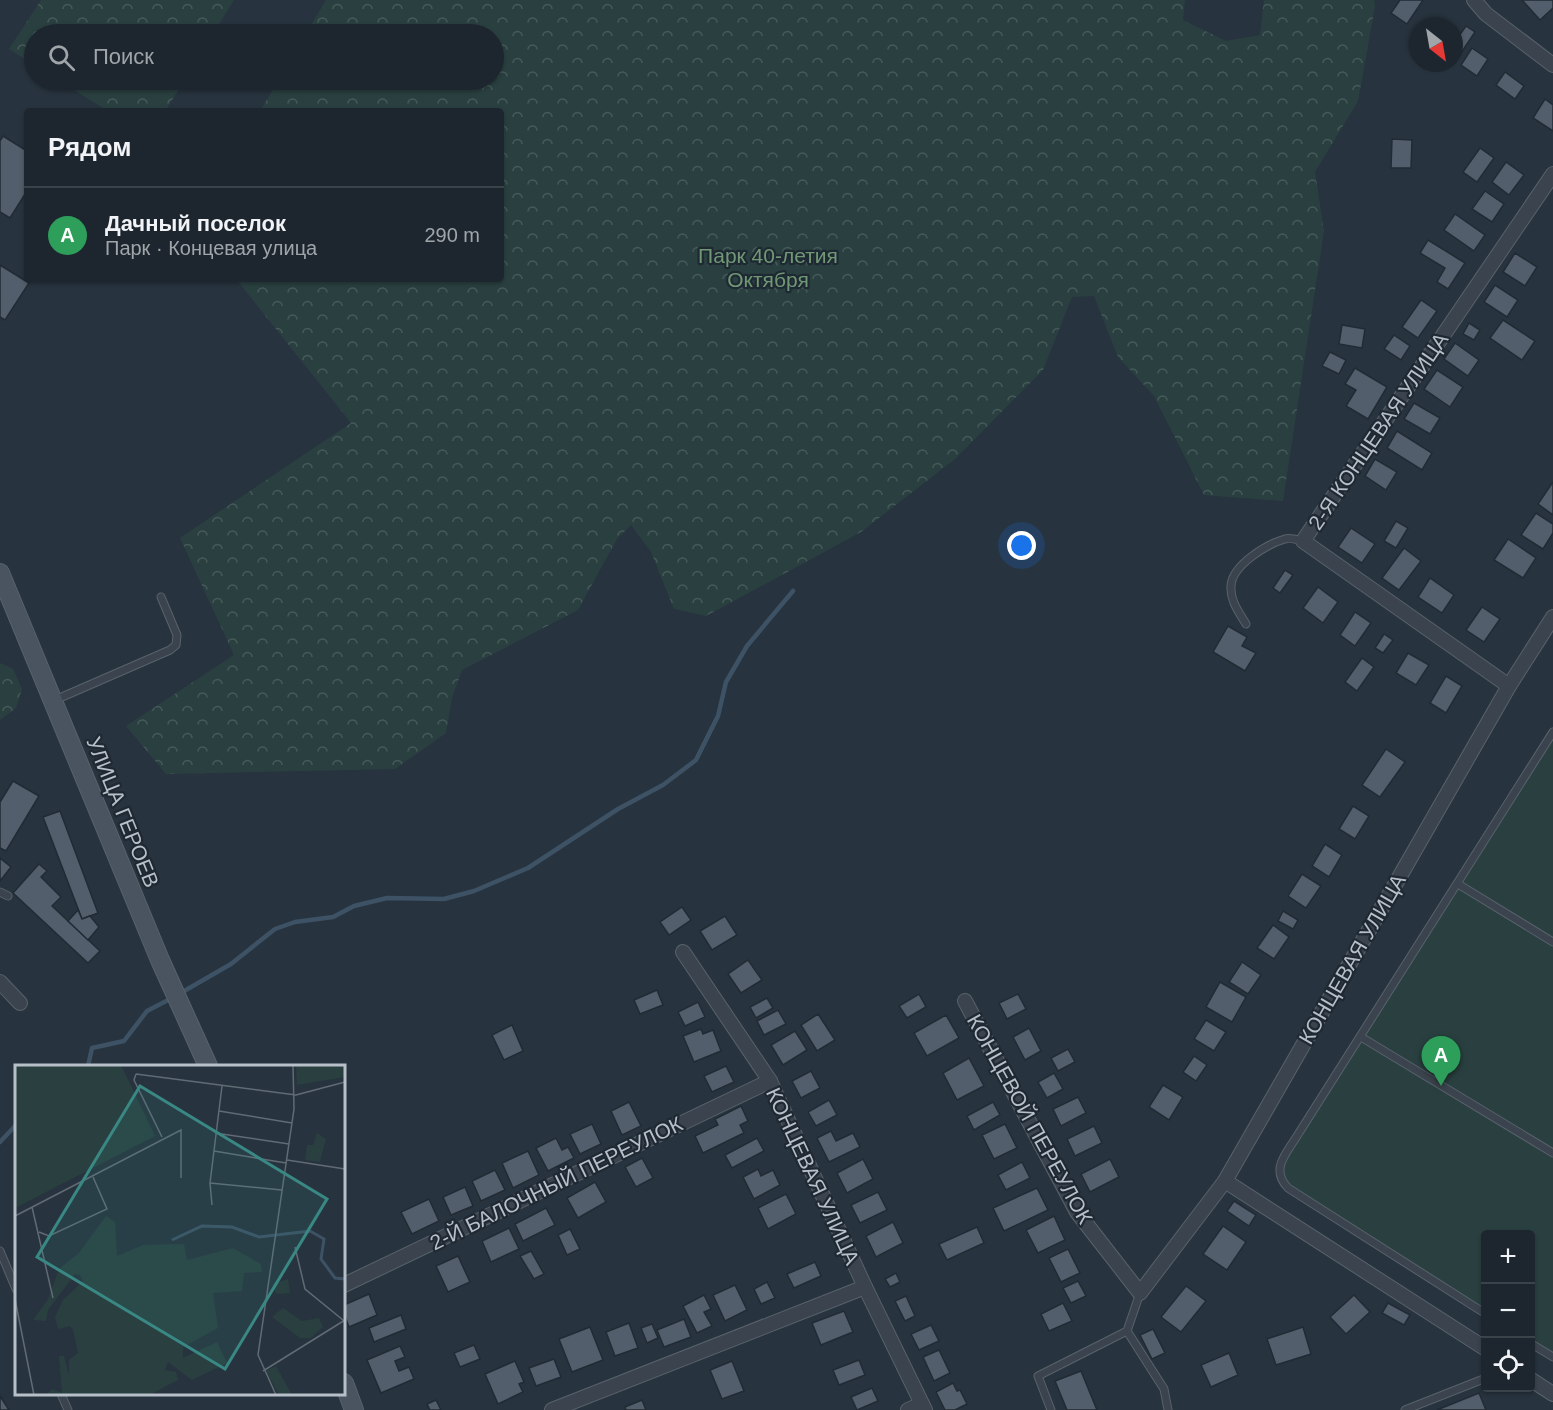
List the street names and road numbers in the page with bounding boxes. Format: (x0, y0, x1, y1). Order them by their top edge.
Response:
street label: 2-Я КОНЦЕВАЯ УЛИЦА (1304, 328, 1452, 534)
street label: УЛИЦА ГЕРОЕВ (82, 733, 164, 891)
street label: КОНЦЕВАЯ УЛИЦА (1294, 870, 1410, 1048)
street label: КОНЦЕВОЙ ПЕРЕУЛОК (963, 1010, 1098, 1228)
street label: КОНЦЕВАЯ УЛИЦА (762, 1084, 864, 1268)
street label: 2-Й БАЛОЧНЫЙ ПЕРЕУЛОК (426, 1111, 687, 1254)

